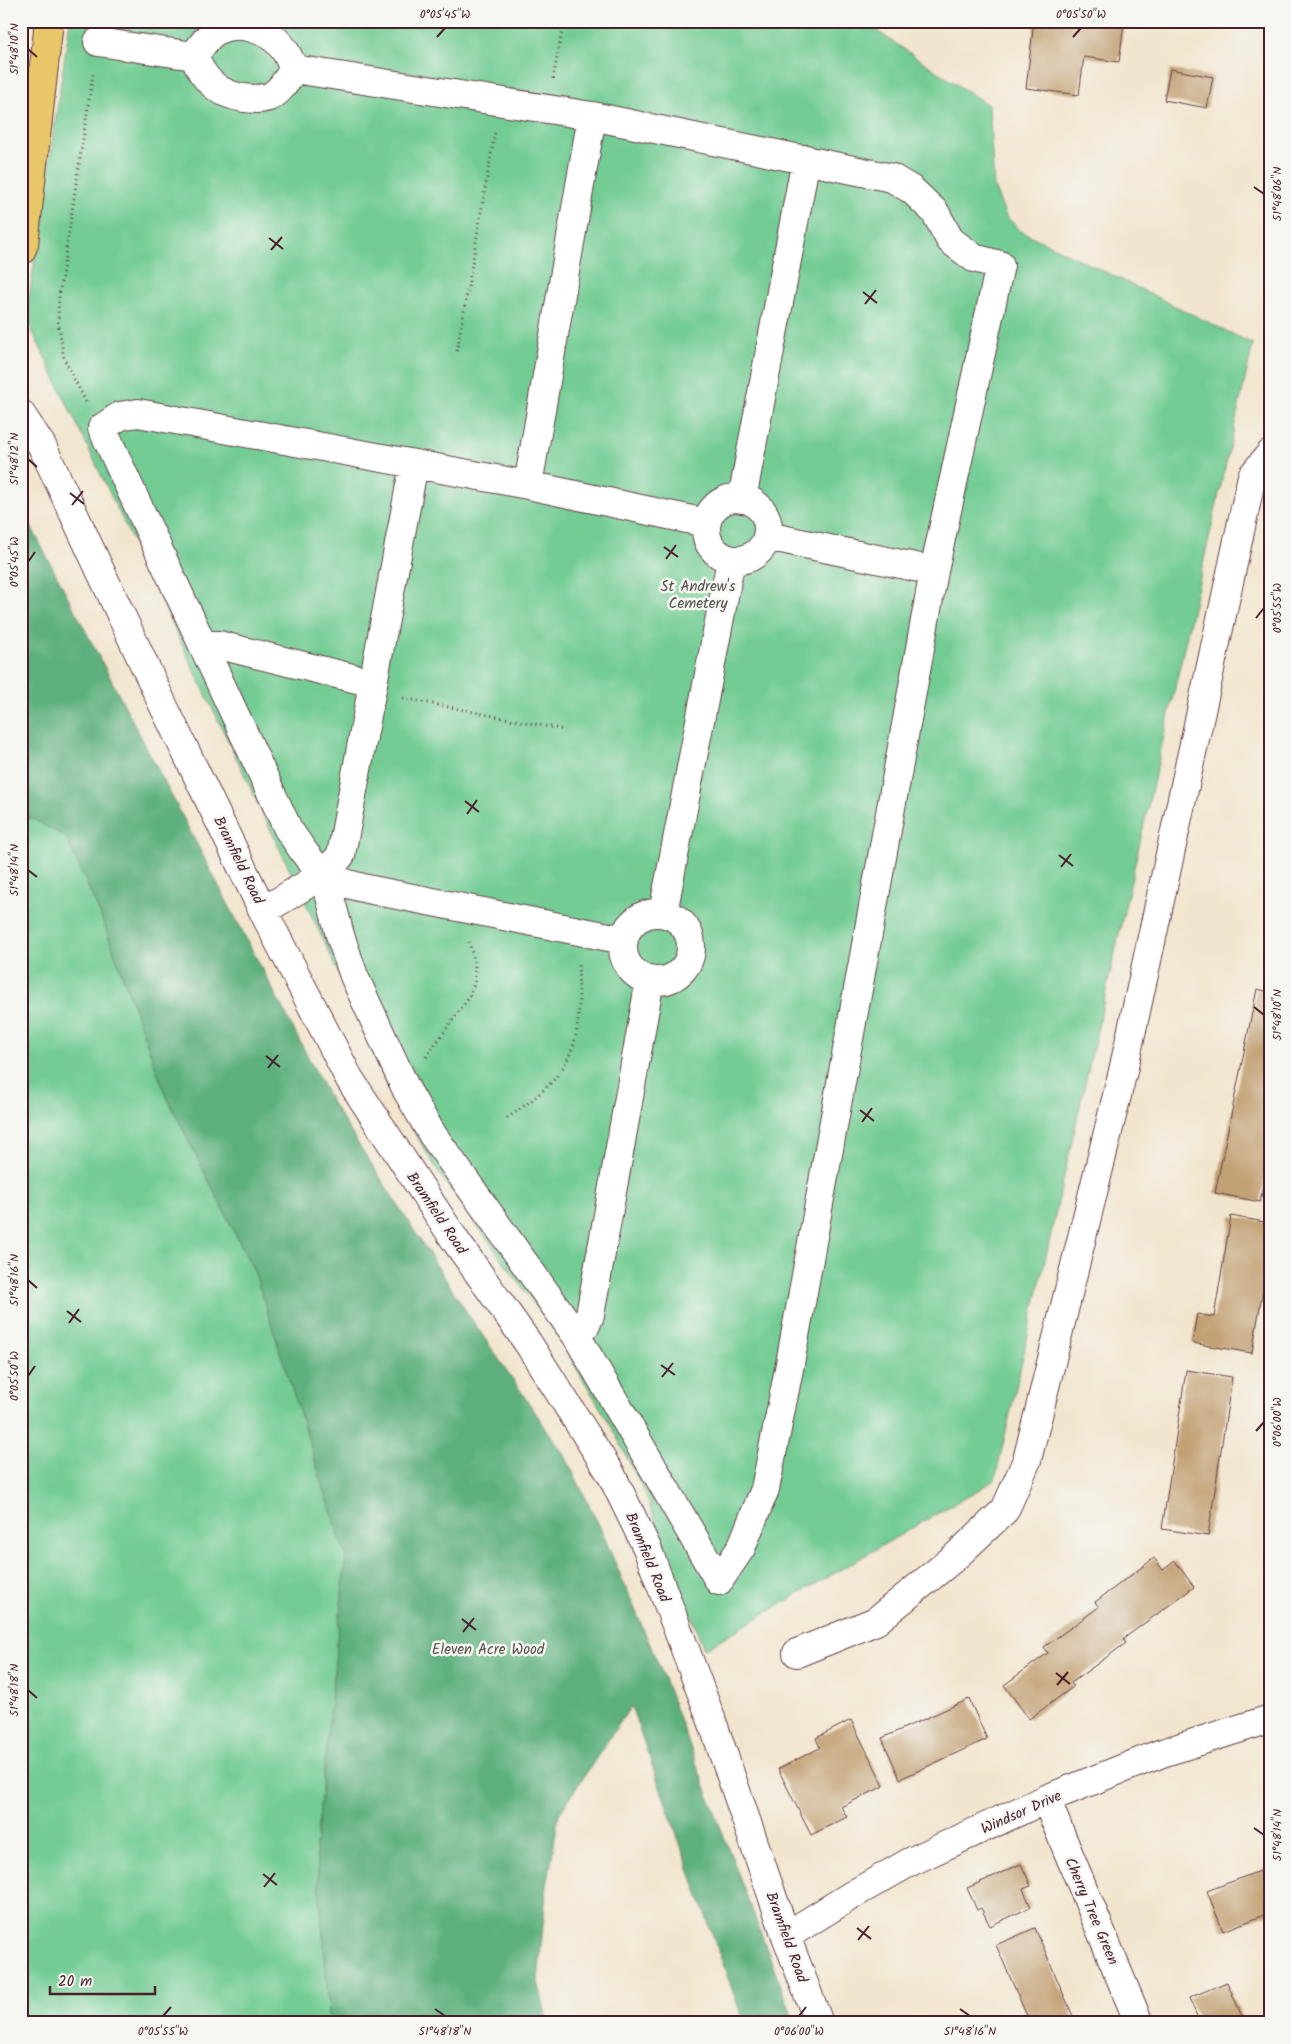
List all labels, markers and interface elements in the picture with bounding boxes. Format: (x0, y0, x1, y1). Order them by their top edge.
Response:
text: 0°05'45"W (420, 5, 470, 24)
text: 0°05'50"W (1056, 5, 1106, 24)
text: 51°48'10"N (5, 23, 24, 75)
text: 51°48'06"N (1268, 167, 1287, 221)
text: 51°48'12"N (5, 433, 24, 485)
text: 0°05'45"W (5, 537, 24, 587)
park label: St Andrew's Cemetery (661, 575, 736, 616)
text: 0°05'55"W (1268, 583, 1287, 633)
street label: Bramfield Road (206, 812, 270, 909)
text: 51°48'14"N (5, 844, 24, 896)
text: 51°48'10"N (1268, 989, 1287, 1041)
street label: Bramfield Road (400, 1167, 473, 1260)
text: 51°48'16"N (5, 1254, 24, 1306)
text: 0°05'50"W (5, 1351, 24, 1401)
text: 0°06'00"W (1268, 1397, 1287, 1447)
street label: Bramfield Road (618, 1509, 676, 1607)
park label: Eleven Acre Wood (432, 1638, 545, 1662)
text: 51°48'18"N (5, 1664, 24, 1716)
street label: Windsor Drive (977, 1784, 1066, 1841)
text: 51°48'14"N (1268, 1809, 1287, 1861)
street label: Cherry Tree Green (1058, 1854, 1125, 1969)
street label: Bramfield Road (758, 1888, 814, 1987)
scale bar (50, 1964, 155, 1996)
text: 20 m (58, 1970, 92, 1994)
text: 0°05'55"W (138, 2022, 188, 2041)
text: 51°48'18"N (419, 2022, 471, 2041)
text: 0°06'00"W (774, 2022, 824, 2041)
text: 51°48'16"N (944, 2022, 996, 2041)

